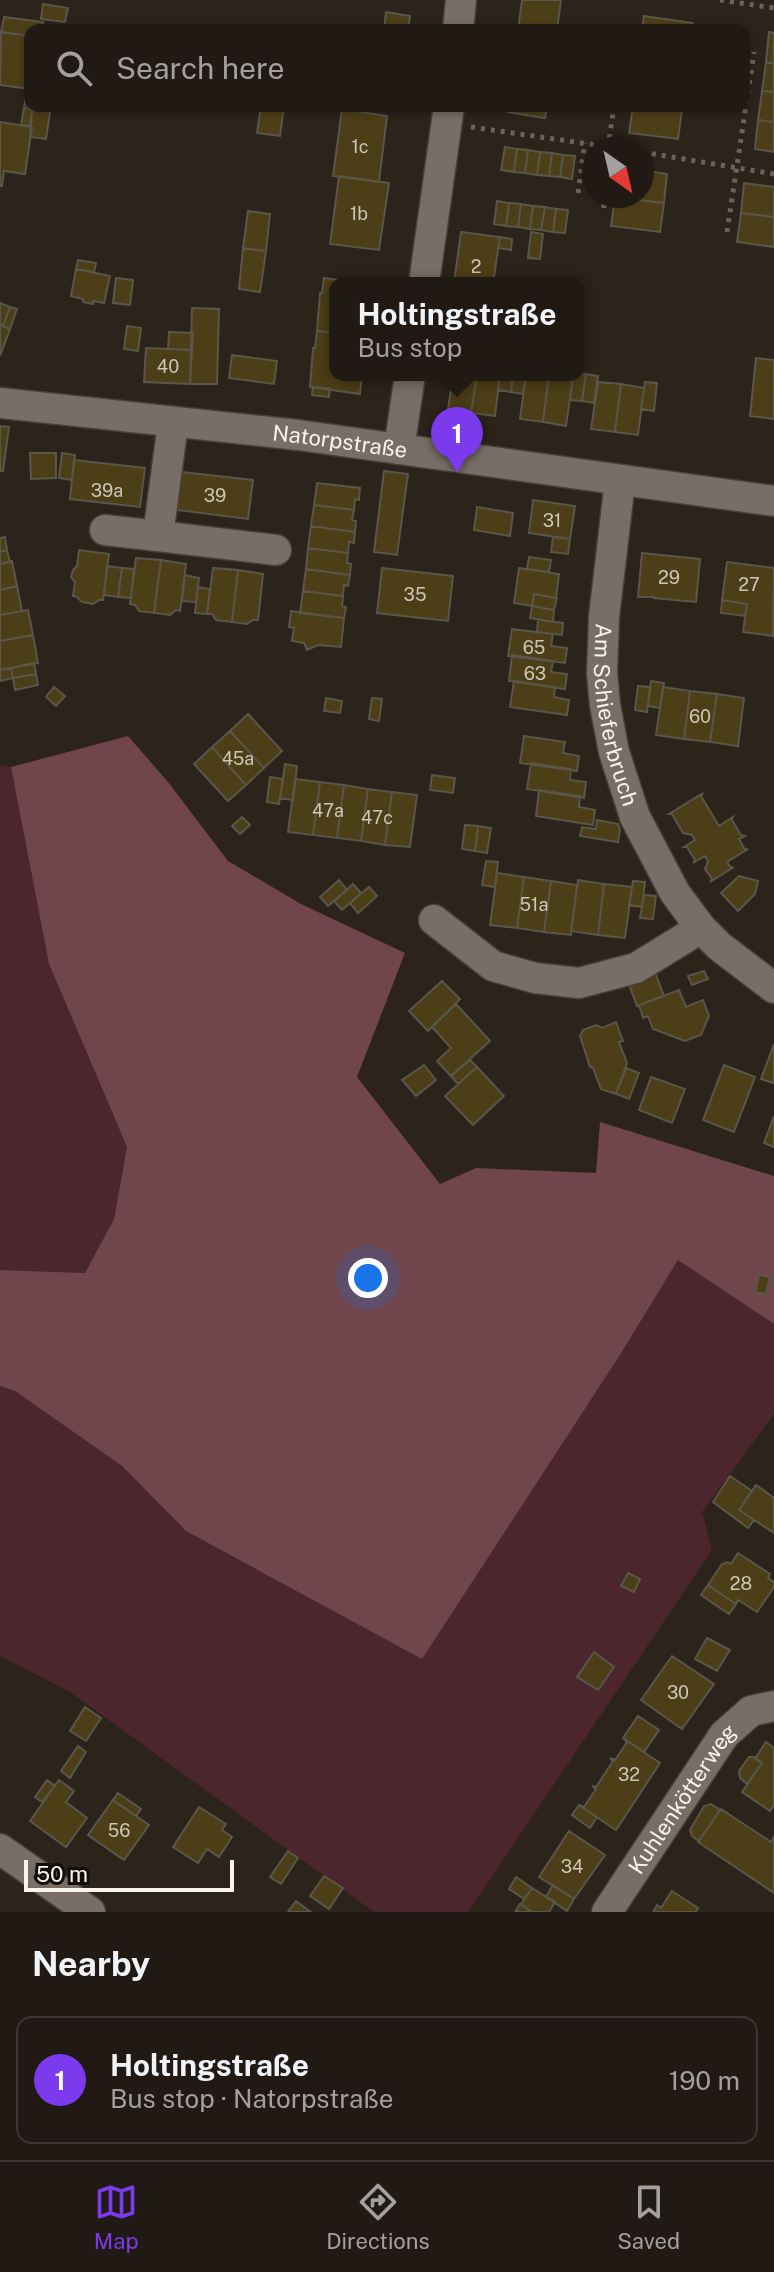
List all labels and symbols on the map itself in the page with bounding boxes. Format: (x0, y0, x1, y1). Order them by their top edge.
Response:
house number: 1c (351, 136, 369, 157)
north arrow (582, 136, 654, 208)
house number: 1b (350, 203, 368, 224)
house number: 2 (471, 256, 481, 277)
house number: 40 (157, 356, 179, 377)
pin: 1 (431, 407, 483, 473)
street label: Natorpstraße (271, 419, 409, 463)
house number: 39a (91, 480, 123, 501)
house number: 39 (204, 485, 226, 506)
house number: 31 (543, 510, 561, 531)
house number: 29 (658, 567, 680, 588)
house number: 27 (738, 574, 760, 595)
house number: 35 (404, 584, 426, 605)
street label: Am Schieferbruch (589, 623, 644, 809)
house number: 65 (523, 637, 545, 658)
house number: 63 (524, 663, 546, 684)
house number: 60 (689, 706, 711, 727)
house number: 45a (222, 748, 254, 769)
house number: 47a (312, 800, 344, 821)
house number: 47c (361, 807, 393, 828)
house number: 51a (520, 894, 548, 915)
your location (348, 1258, 388, 1298)
house number: 28 (730, 1573, 752, 1594)
house number: 30 (667, 1682, 689, 1703)
street label: Kuhlenkötterweg (623, 1718, 741, 1879)
house number: 32 (618, 1764, 640, 1785)
house number: 56 (108, 1820, 130, 1841)
scale bar (24, 1856, 234, 1892)
house number: 34 (561, 1856, 583, 1877)

